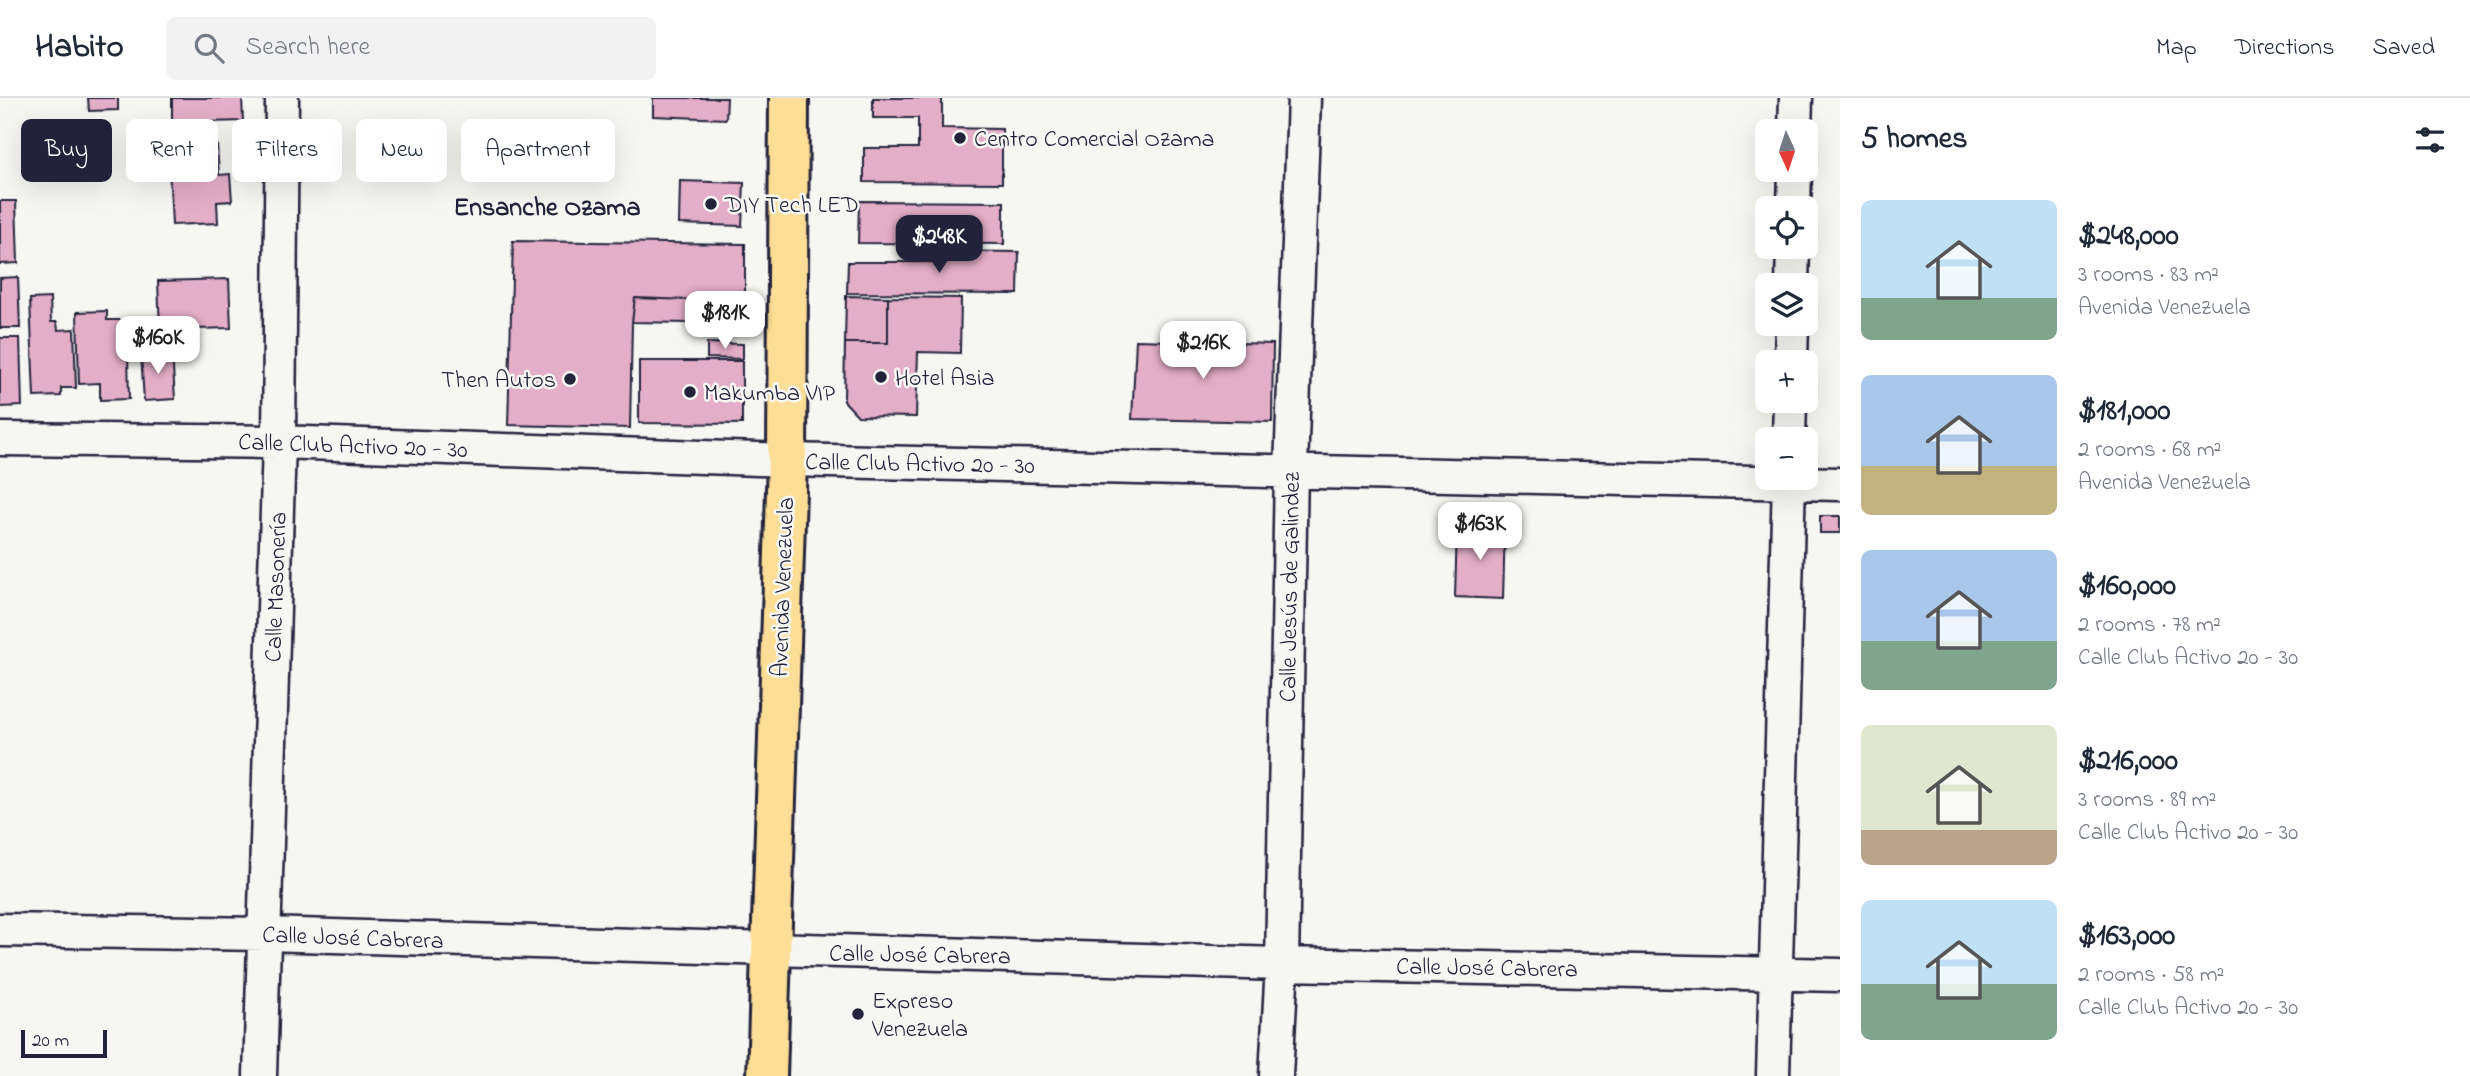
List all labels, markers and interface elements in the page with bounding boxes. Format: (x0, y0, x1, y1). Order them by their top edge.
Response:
search box (166, 17, 656, 80)
text: Habito (35, 24, 124, 72)
icon: search (190, 29, 228, 67)
text: Search here (246, 29, 370, 67)
text: Map (2156, 31, 2197, 66)
text: Directions (2235, 31, 2334, 66)
text: Saved (2372, 31, 2435, 66)
text: 5 homes (1861, 118, 1968, 162)
chip: Buy (21, 119, 112, 182)
chip: Rent (126, 119, 218, 182)
chip: Filters (232, 119, 342, 182)
chip: New (356, 119, 447, 182)
chip: Apartment (461, 119, 615, 182)
north arrow (1755, 119, 1818, 182)
map controls (1755, 119, 1818, 490)
icon: filters (2411, 121, 2449, 159)
place label: Centro Comercial Ozama (974, 123, 1215, 158)
marker: Centro Comercial Ozama (952, 130, 968, 146)
place label: DIY Tech LED (724, 189, 859, 224)
district label: Ensanche Ozama (454, 190, 640, 228)
marker: DIY Tech LED (703, 196, 719, 212)
button: locate (1755, 196, 1818, 259)
text: $248,000 (2078, 215, 2179, 259)
pin: $248K (890, 216, 988, 275)
text: $248K (912, 221, 966, 254)
icon: home (1917, 228, 2001, 312)
text: 3 rooms · 83 m² (2078, 259, 2219, 292)
button: layers (1755, 273, 1818, 336)
pin: $181K (676, 292, 774, 351)
text: Avenida Venezuela (2078, 292, 2251, 325)
text: $181K (701, 297, 749, 330)
pin: $160K (109, 316, 207, 376)
text: $160K (132, 322, 184, 355)
pin: $216K (1154, 322, 1252, 381)
text: $216K (1176, 327, 1230, 360)
button: + (1755, 350, 1818, 413)
place label: Hotel Asia (895, 362, 995, 397)
place label: Then Autos (441, 364, 556, 399)
marker: Hotel Asia (873, 369, 889, 385)
marker: Then Autos (562, 371, 578, 387)
place label: Makumba VIP (704, 377, 836, 412)
marker: Makumba VIP (682, 384, 698, 400)
text: $181,000 (2078, 390, 2171, 434)
icon: home (1917, 403, 2001, 487)
street label: Calle Club Activo 20 - 30 (238, 426, 468, 469)
button: − (1755, 427, 1818, 490)
text: 2 rooms · 68 m² (2078, 434, 2221, 467)
street label: Calle Club Activo 20 - 30 (805, 446, 1035, 485)
text: Avenida Venezuela (2078, 467, 2251, 500)
street label: Calle Jesús de Galindez (1272, 471, 1311, 702)
street label: Avenida Venezuela (764, 496, 805, 678)
pin: $163K (1431, 503, 1529, 562)
text: $163K (1454, 508, 1506, 541)
street label: Calle Masonería (257, 511, 298, 663)
text: $160,000 (2078, 565, 2176, 609)
icon: home (1917, 578, 2001, 662)
text: 2 rooms · 78 m² (2078, 609, 2221, 642)
text: Calle Club Activo 20 - 30 (2078, 642, 2298, 675)
text: $216,000 (2078, 740, 2178, 784)
icon: home (1917, 753, 2001, 837)
text: 3 rooms · 89 m² (2078, 784, 2216, 817)
text: Calle Club Activo 20 - 30 (2078, 817, 2298, 850)
text: $163,000 (2078, 915, 2175, 959)
street label: Calle José Cabrera (262, 919, 444, 960)
icon: home (1917, 928, 2001, 1012)
street label: Calle José Cabrera (829, 937, 1011, 976)
street label: Calle José Cabrera (1396, 950, 1578, 989)
text: 2 rooms · 58 m² (2078, 959, 2224, 992)
place label: Expreso Venezuela (871, 985, 968, 1048)
text: Calle Club Activo 20 - 30 (2078, 992, 2298, 1025)
marker: Expreso Venezuela (850, 1006, 866, 1022)
scale bar (21, 1027, 107, 1059)
text: 20 m (32, 1028, 69, 1055)

